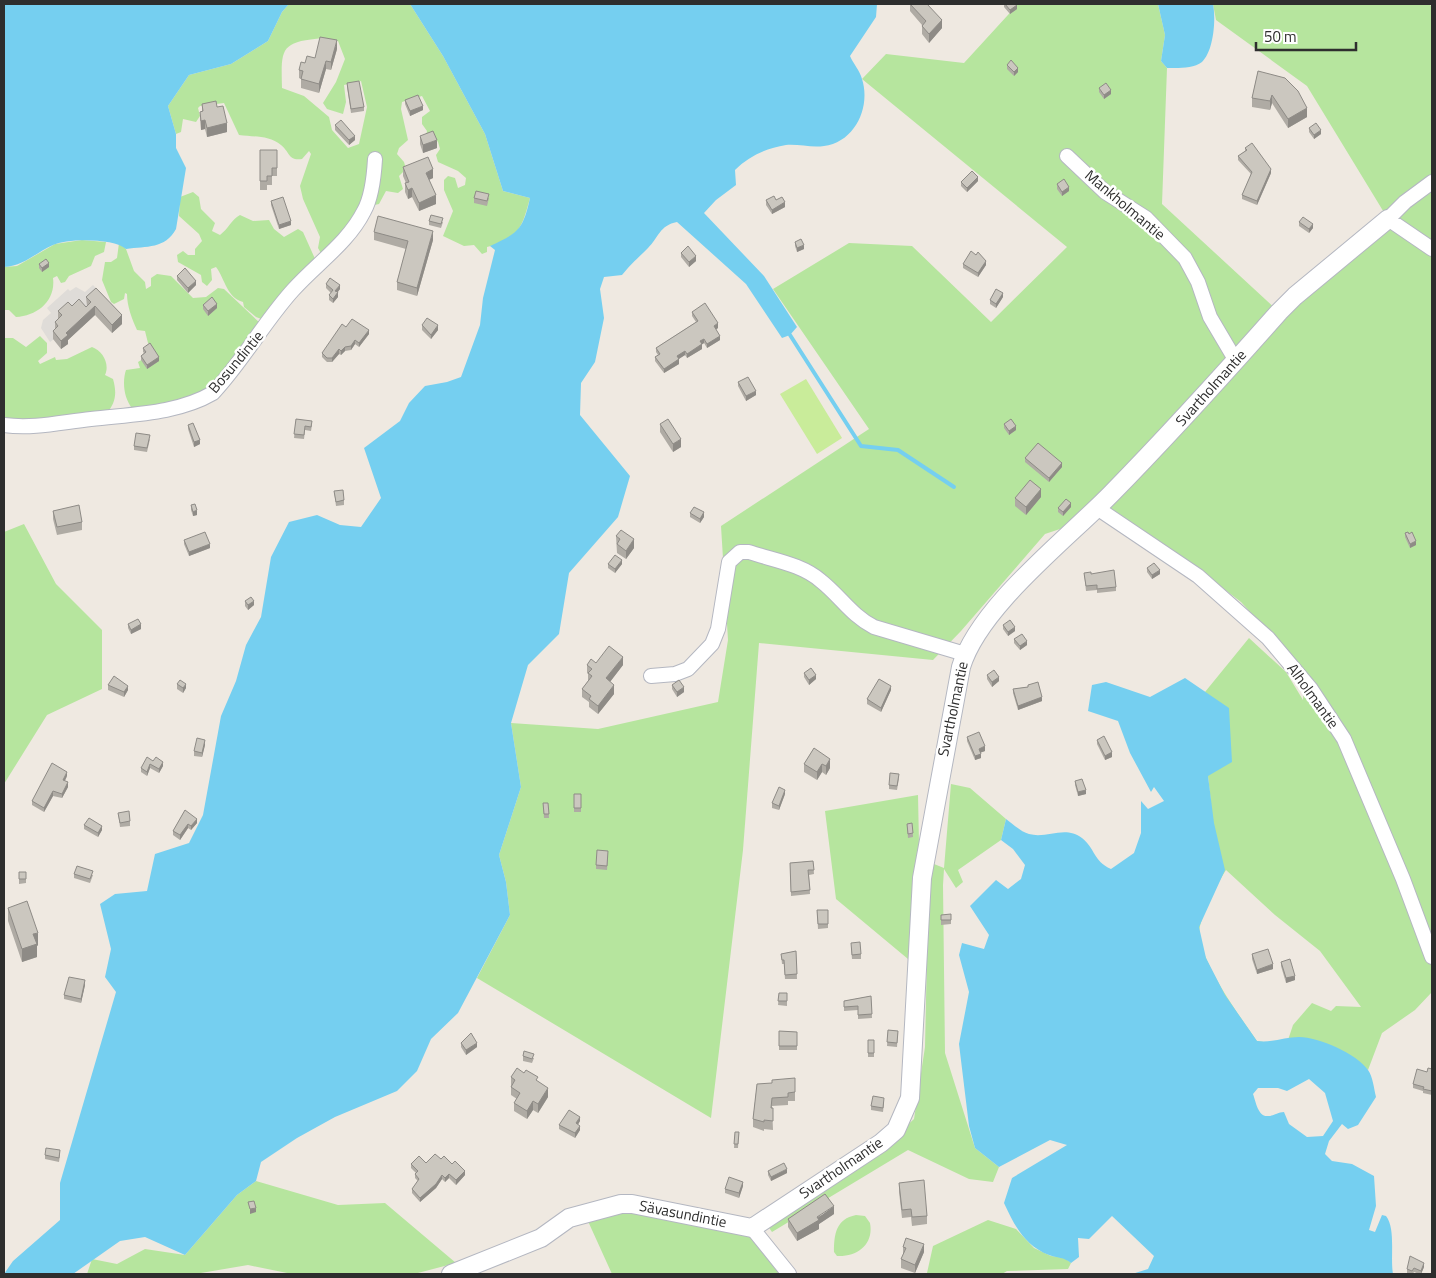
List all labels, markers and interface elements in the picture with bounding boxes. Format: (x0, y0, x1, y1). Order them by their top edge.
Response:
scale bar (1256, 20, 1356, 52)
text: 50 m (1264, 25, 1297, 48)
street label: Mankholmantie (1080, 164, 1171, 245)
street label: Bosundintie (203, 325, 269, 398)
street label: Svartholmantie (1170, 344, 1252, 431)
street label: Alholmantie (1282, 658, 1345, 733)
street label: Svartholmantie (931, 659, 974, 759)
street label: Svartholmantie (794, 1131, 887, 1204)
street label: Sävasundintie (637, 1194, 729, 1233)

